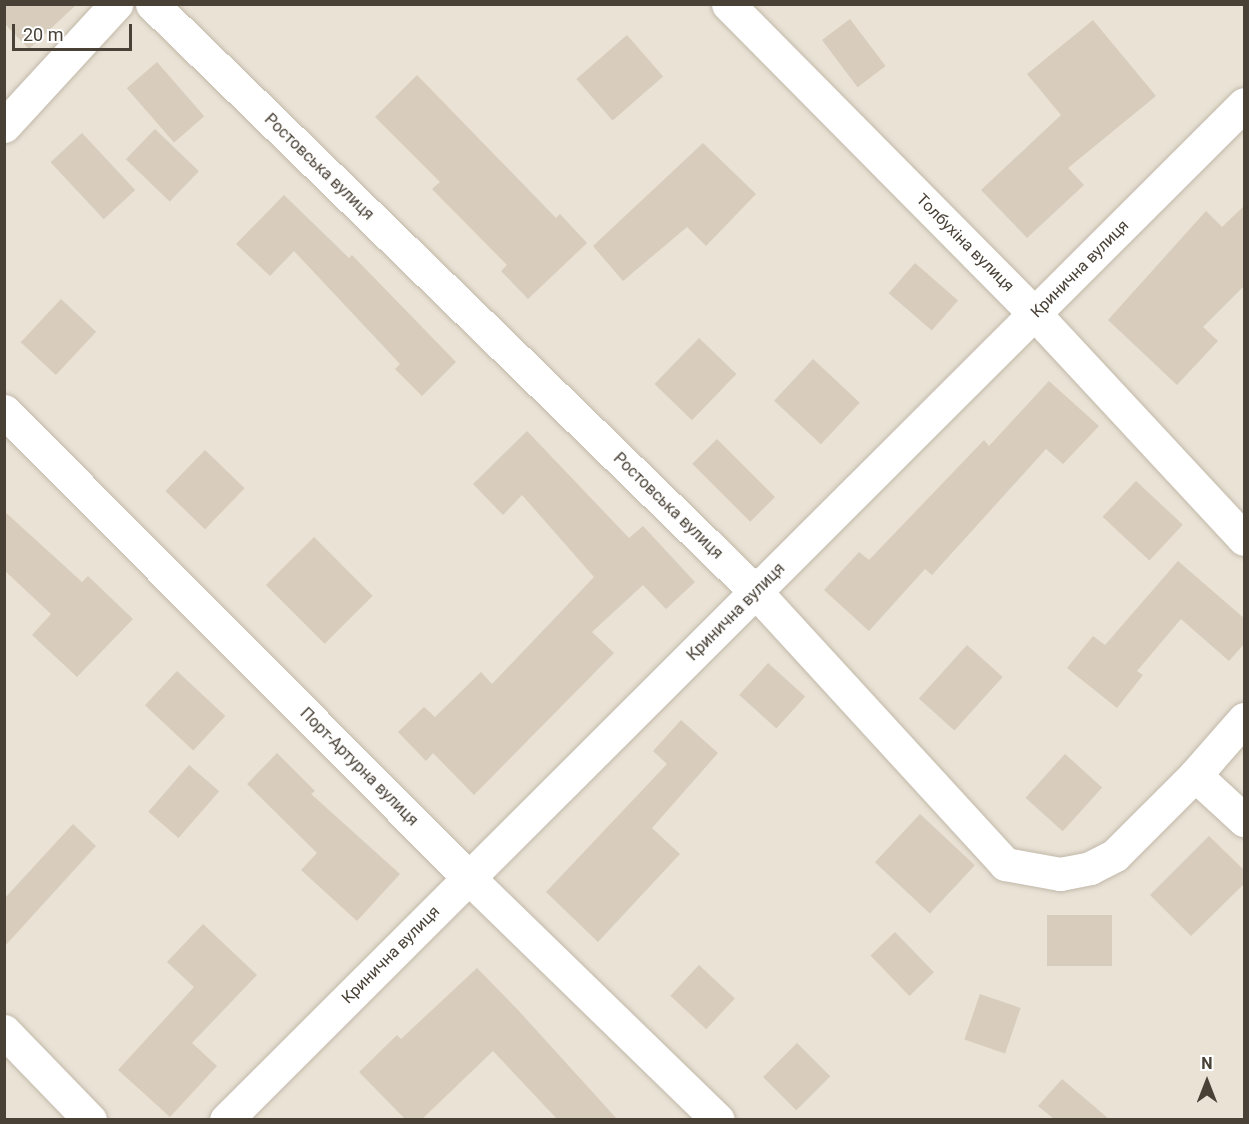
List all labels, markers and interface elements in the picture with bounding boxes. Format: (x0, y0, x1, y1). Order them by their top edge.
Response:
scale bar (15, 12, 135, 50)
text: 20 m (23, 24, 63, 45)
street label: Ростовська вулиця (260, 110, 378, 224)
street label: Толбухіна вулиця (912, 190, 1018, 296)
street label: Кринична вулиця (1027, 216, 1133, 322)
street label: Ростовська вулиця (609, 449, 727, 563)
street label: Кринична вулиця (683, 559, 789, 665)
street label: Порт-Артурна вулиця (296, 704, 422, 830)
street label: Кринична вулиця (338, 902, 444, 1008)
north arrow (1177, 1052, 1237, 1112)
text: N (1201, 1054, 1213, 1073)

